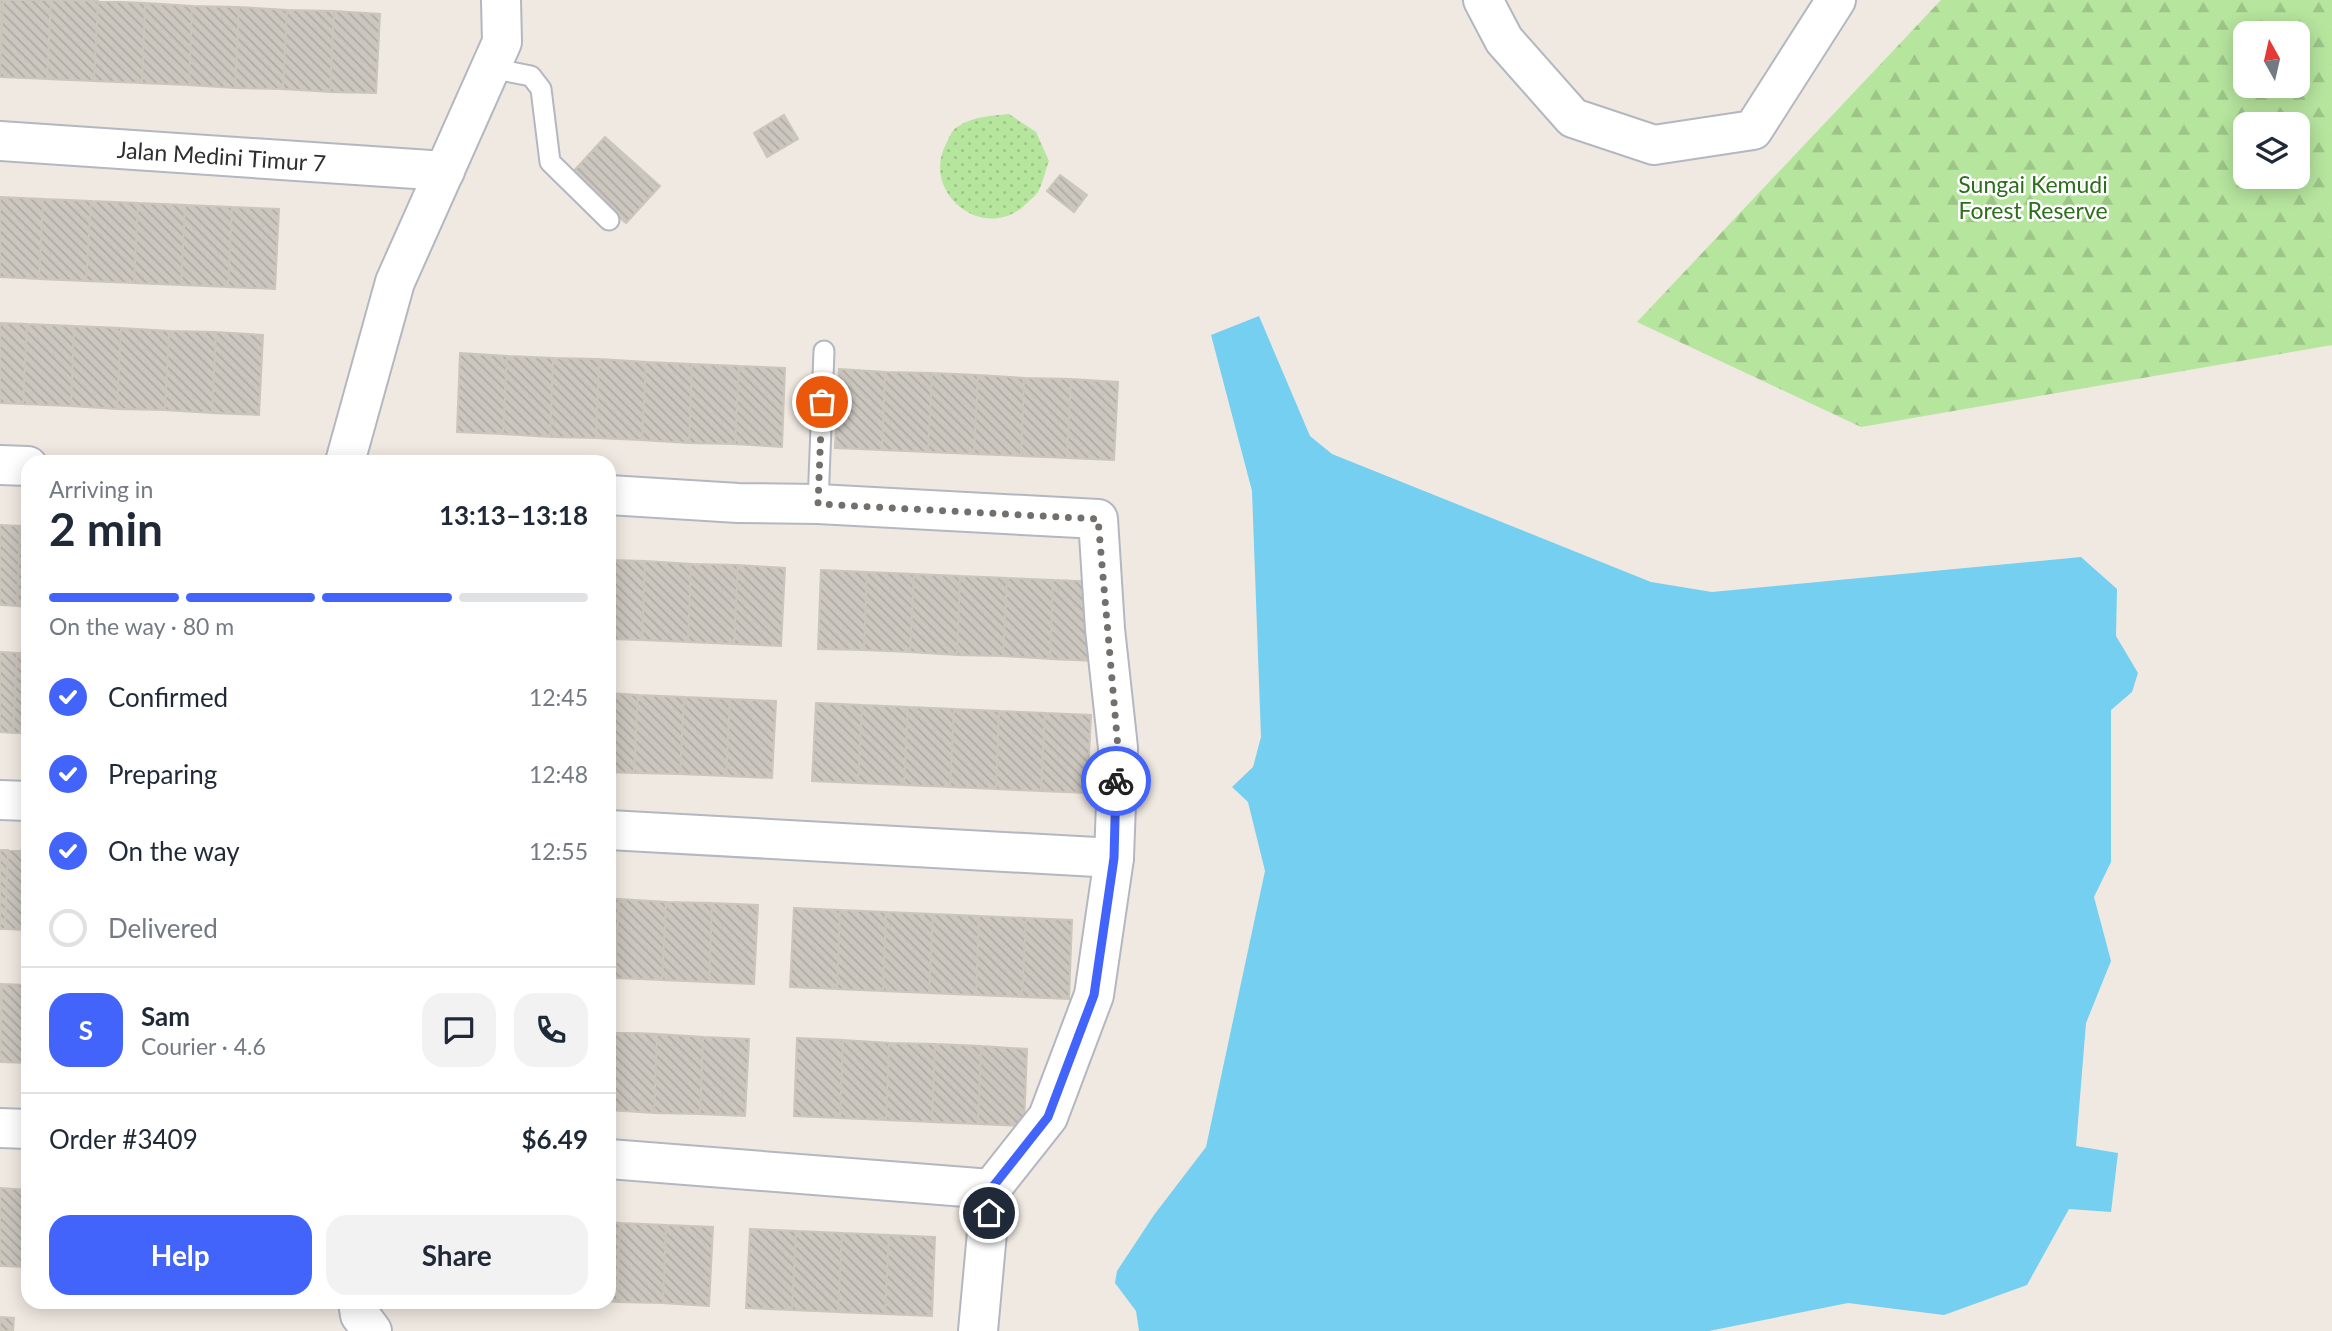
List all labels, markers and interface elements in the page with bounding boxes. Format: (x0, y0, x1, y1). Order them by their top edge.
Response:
north arrow (2233, 21, 2310, 98)
map controls (2233, 21, 2310, 189)
button: layers (2233, 112, 2310, 189)
street label: Jalan Medini Timur 7 (116, 135, 327, 177)
park label: Sungai Kemudi Forest Reserve (1958, 170, 2108, 224)
pin (792, 372, 852, 432)
icon: bag (803, 383, 841, 421)
text: Arriving in (49, 475, 153, 503)
text: 13:13–13:18 (439, 499, 588, 531)
text: 2 min (49, 501, 163, 556)
text: On the way · 80 m (49, 612, 234, 640)
icon: check (49, 678, 87, 716)
text: Confirmed (108, 681, 228, 713)
text: 12:45 (529, 683, 588, 711)
courier (1081, 746, 1151, 816)
icon: check (49, 755, 87, 793)
text: Preparing (108, 758, 217, 790)
text: 12:48 (529, 760, 588, 788)
icon: bike (1097, 762, 1135, 800)
icon: check (49, 832, 87, 870)
text: On the way (108, 835, 240, 867)
text: 12:55 (529, 837, 588, 865)
text: Delivered (108, 912, 218, 944)
button: chat (422, 993, 496, 1067)
button: phone (514, 993, 588, 1067)
text: Sam (141, 1000, 190, 1032)
text: S (79, 1014, 93, 1046)
text: Courier · 4.6 (141, 1032, 266, 1060)
text: Order #3409 (49, 1123, 198, 1155)
text: $6.49 (522, 1123, 588, 1155)
pin (959, 1183, 1019, 1243)
icon: home (970, 1194, 1008, 1232)
button: Help (49, 1215, 312, 1295)
button: Share (326, 1215, 588, 1295)

